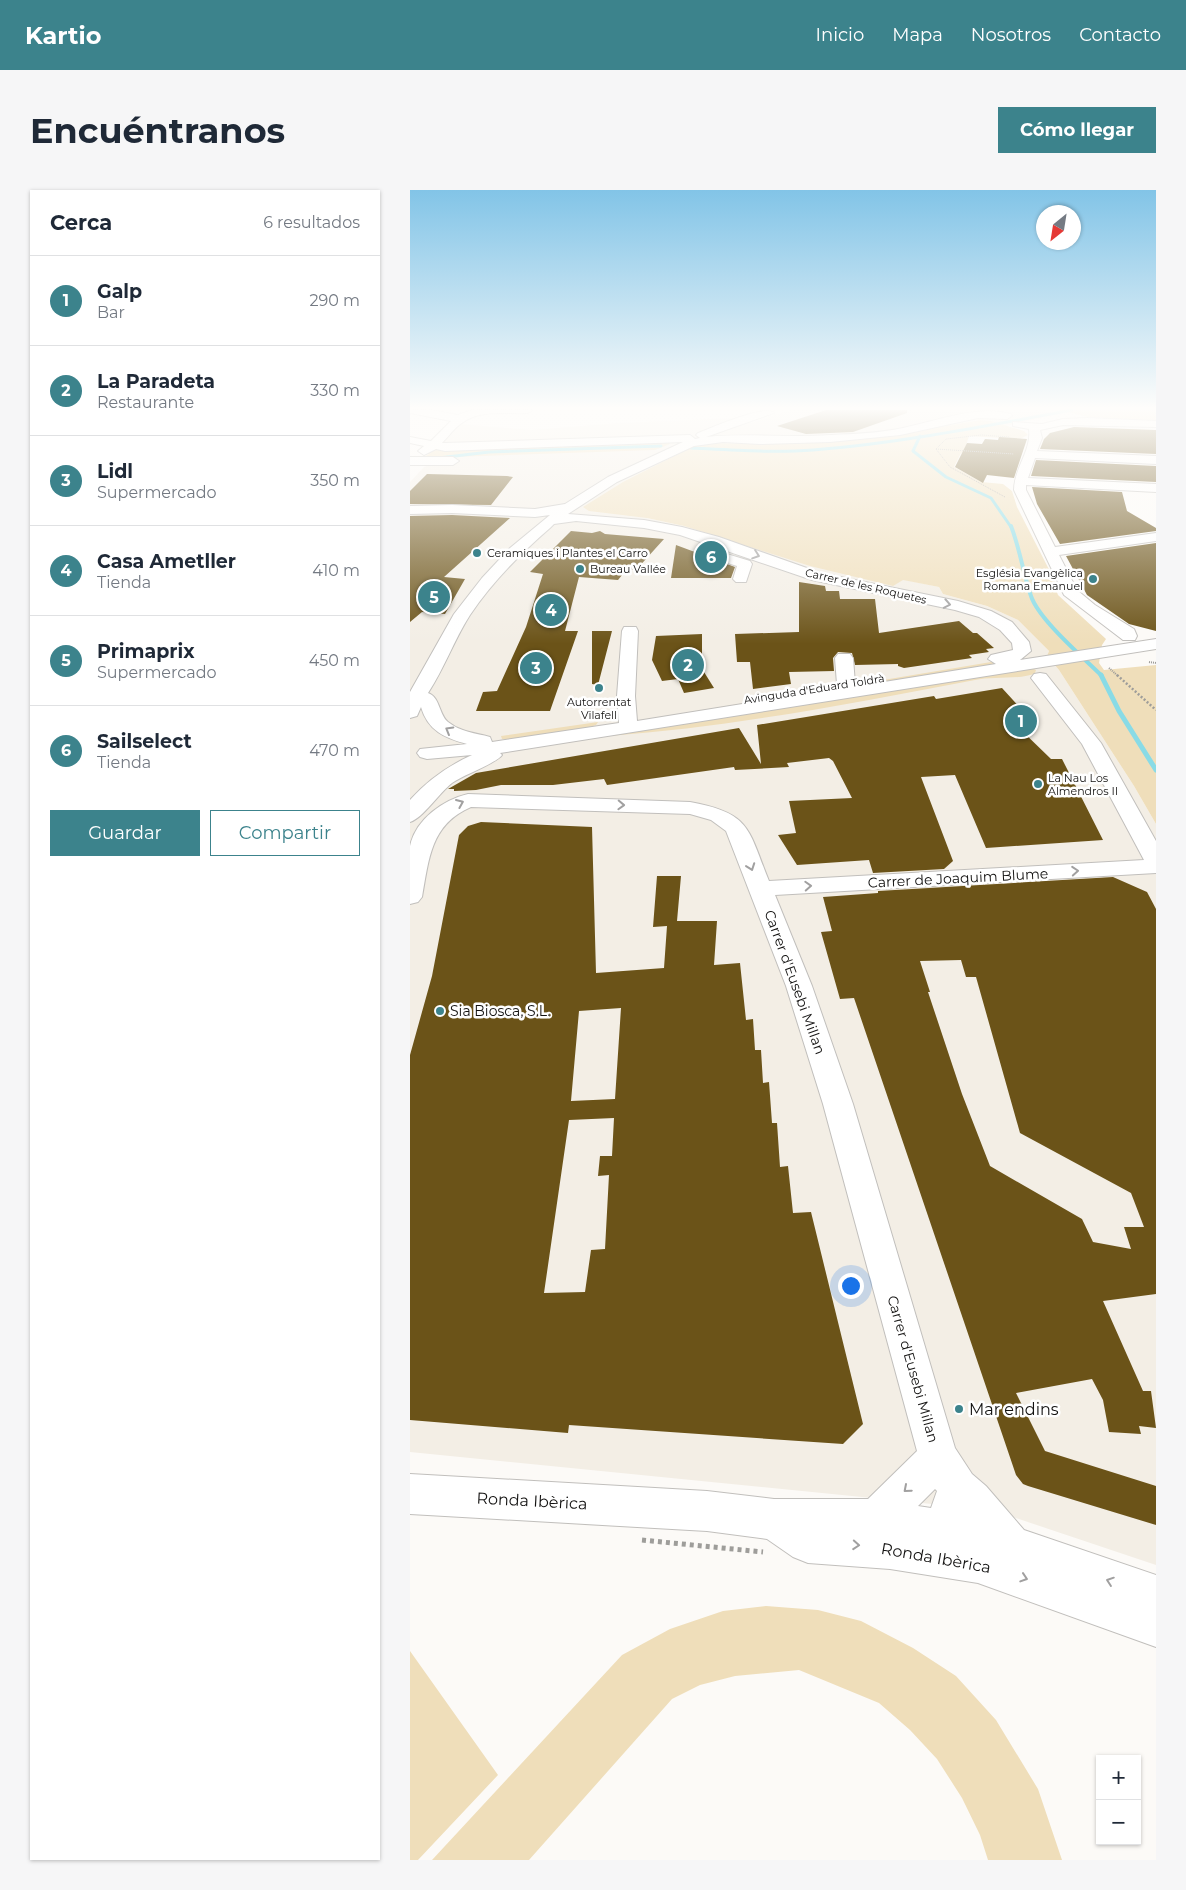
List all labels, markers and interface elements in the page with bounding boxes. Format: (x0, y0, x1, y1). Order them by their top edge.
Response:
text: Kartio (25, 21, 101, 50)
text: Inicio (816, 24, 864, 46)
text: Mapa (892, 24, 943, 46)
text: Nosotros (971, 24, 1051, 46)
text: Contacto (1079, 24, 1161, 46)
button: Cómo llegar (998, 107, 1156, 153)
text: Encuéntranos (30, 109, 285, 152)
north arrow (1036, 205, 1081, 250)
text: Cerca (50, 210, 112, 235)
text: 6 resultados (263, 213, 360, 232)
text: Galp (97, 280, 142, 303)
text: 1 (63, 291, 69, 310)
text: 290 m (309, 291, 360, 310)
text: Bar (97, 303, 125, 322)
text: La Paradeta (97, 370, 215, 393)
text: 2 (61, 381, 71, 400)
text: 330 m (310, 381, 360, 400)
text: Restaurante (97, 393, 194, 412)
text: Lidl (97, 460, 133, 483)
text: 3 (61, 471, 71, 490)
text: 350 m (310, 471, 360, 490)
text: Supermercado (97, 483, 217, 502)
pin: 6 (695, 538, 727, 576)
place label: Ceramiques i Plantes el Carro (487, 546, 648, 560)
marker: Ceramiques i Plantes el Carro (471, 547, 483, 559)
one-way arrow (752, 549, 760, 559)
text: Casa Ametller (97, 550, 236, 573)
text: 4 (60, 561, 72, 580)
text: 410 m (312, 561, 360, 580)
place label: Bureau Vallée (590, 562, 666, 576)
marker: Bureau Vallée (574, 563, 586, 575)
street label: Carrer de les Roquetes (804, 565, 929, 607)
place label: Església Evangèlica Romana Emanuel (976, 566, 1083, 593)
text: Tienda (97, 573, 151, 592)
marker: Església Evangèlica Romana Emanuel (1087, 573, 1099, 585)
pin: 5 (418, 578, 450, 616)
pin: 4 (535, 591, 567, 629)
one-way arrow (943, 598, 952, 608)
text: Primaprix (97, 640, 194, 663)
pin: 2 (672, 646, 704, 684)
pin: 3 (520, 649, 552, 687)
text: 5 (61, 651, 71, 670)
text: 450 m (309, 651, 360, 670)
text: Supermercado (97, 663, 217, 682)
street label: Avinguda d'Eduard Toldrà (743, 671, 885, 707)
marker: Autorrentat Vilafell (593, 682, 605, 694)
place label: Autorrentat Vilafell (567, 695, 632, 722)
pin: 1 (1005, 702, 1037, 740)
one-way arrow (446, 727, 455, 737)
text: Sailselect (97, 730, 192, 753)
text: 6 (61, 741, 71, 760)
text: 470 m (309, 741, 360, 760)
text: Tienda (97, 753, 151, 772)
place label: La Nau Los Almendros II (1048, 771, 1118, 798)
marker: La Nau Los Almendros II (1032, 778, 1044, 790)
one-way arrow (455, 799, 464, 810)
one-way arrow (617, 799, 625, 810)
button: Guardar (50, 810, 200, 856)
button: Compartir (210, 810, 360, 856)
one-way arrow (745, 862, 755, 871)
street label: Carrer de Joaquim Blume (867, 864, 1049, 892)
one-way arrow (1071, 865, 1079, 876)
one-way arrow (804, 881, 812, 892)
street label: Carrer d'Eusebi Millan (760, 907, 830, 1057)
place label: Sia Biosca, S.L. (450, 1002, 551, 1020)
marker: Sia Biosca, S.L. (434, 1005, 446, 1017)
your location (838, 1273, 864, 1299)
street label: Carrer d'Eusebi Millan (883, 1293, 943, 1445)
place label: Mar endins (969, 1400, 1059, 1419)
marker: Mar endins (953, 1403, 965, 1415)
one-way arrow (904, 1483, 913, 1492)
street label: Ronda Ibèrica (476, 1489, 588, 1513)
street label: Ronda Ibèrica (880, 1539, 992, 1577)
one-way arrow (852, 1540, 860, 1551)
one-way arrow (1019, 1572, 1028, 1582)
one-way arrow (1106, 1576, 1115, 1586)
map controls (1096, 1755, 1141, 1845)
button: + (1096, 1755, 1141, 1800)
button: − (1096, 1800, 1141, 1845)

